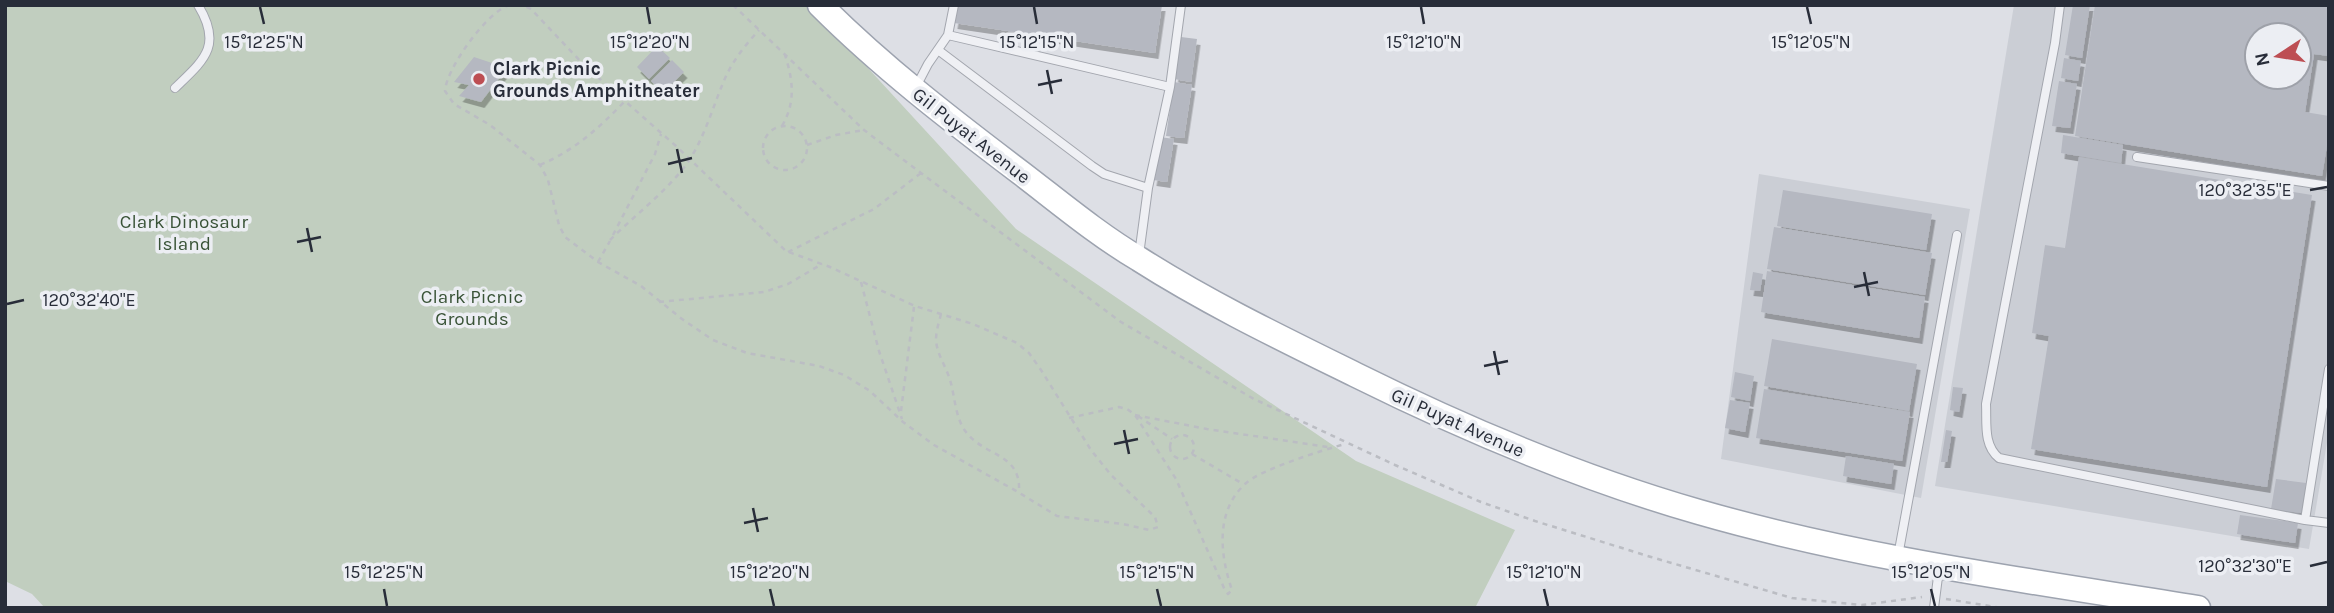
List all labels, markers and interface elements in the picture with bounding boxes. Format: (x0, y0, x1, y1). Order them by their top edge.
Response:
north arrow (2243, 21, 2313, 91)
text: 15°12'25"N (224, 31, 304, 53)
text: 15°12'20"N (610, 31, 690, 53)
text: 15°12'15"N (1000, 31, 1074, 53)
text: 15°12'10"N (1386, 31, 1462, 53)
text: 15°12'05"N (1771, 31, 1851, 53)
text: N (2250, 50, 2275, 68)
place label: Clark Picnic Grounds Amphitheater (493, 58, 700, 102)
marker: Clark Picnic Grounds Amphitheater (471, 71, 487, 87)
street label: Gil Puyat Avenue (908, 83, 1035, 189)
text: 120°32'35"E (2198, 179, 2292, 201)
park label: Clark Dinosaur Island (120, 211, 248, 255)
park label: Clark Picnic Grounds (421, 286, 523, 330)
text: 120°32'40"E (42, 289, 136, 311)
street label: Gil Puyat Avenue (1388, 384, 1528, 462)
text: 120°32'30"E (2198, 555, 2292, 577)
text: 15°12'25"N (344, 561, 424, 583)
text: 15°12'20"N (730, 561, 810, 583)
text: 15°12'15"N (1120, 561, 1194, 583)
text: 15°12'10"N (1506, 561, 1582, 583)
text: 15°12'05"N (1891, 561, 1971, 583)

